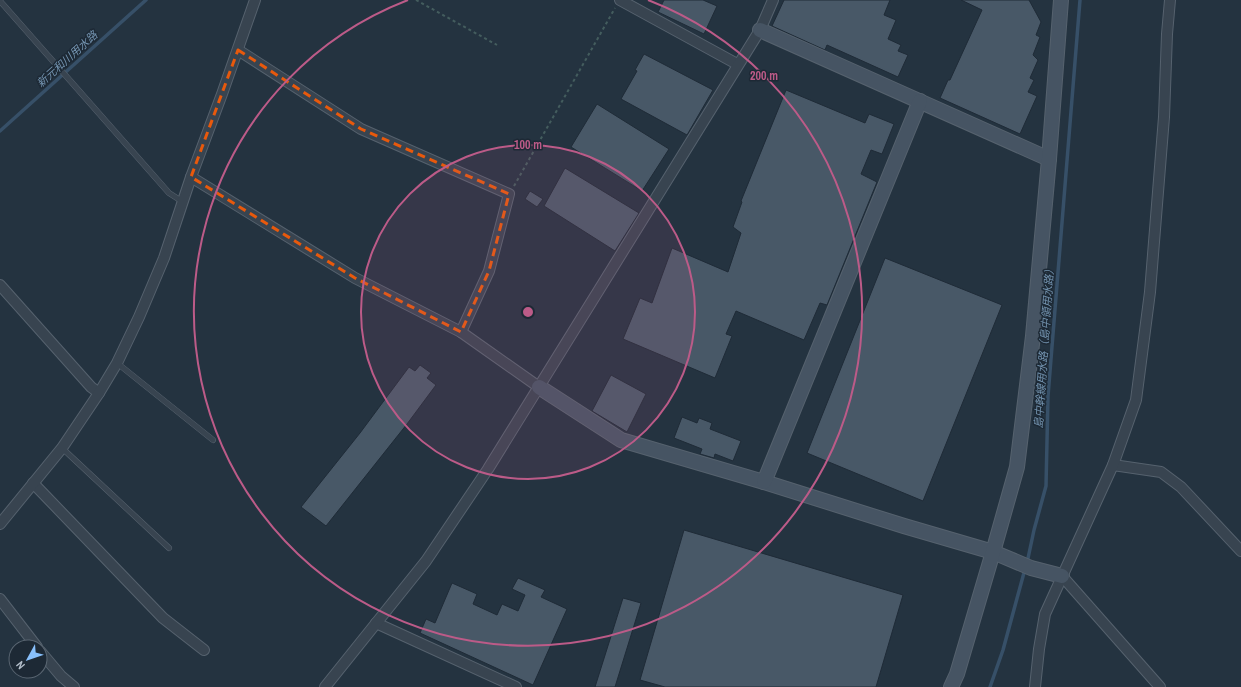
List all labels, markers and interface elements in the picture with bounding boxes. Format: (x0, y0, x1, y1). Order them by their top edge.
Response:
water label: 新元和川用水路 (34, 27, 101, 90)
text: 200 m (750, 68, 778, 84)
text: 100 m (514, 137, 542, 153)
water label: 島中幹線用水路（島中領用水路） (1031, 263, 1057, 429)
centre of rings (521, 305, 535, 319)
north arrow (8, 639, 48, 679)
text: N (13, 658, 28, 672)

